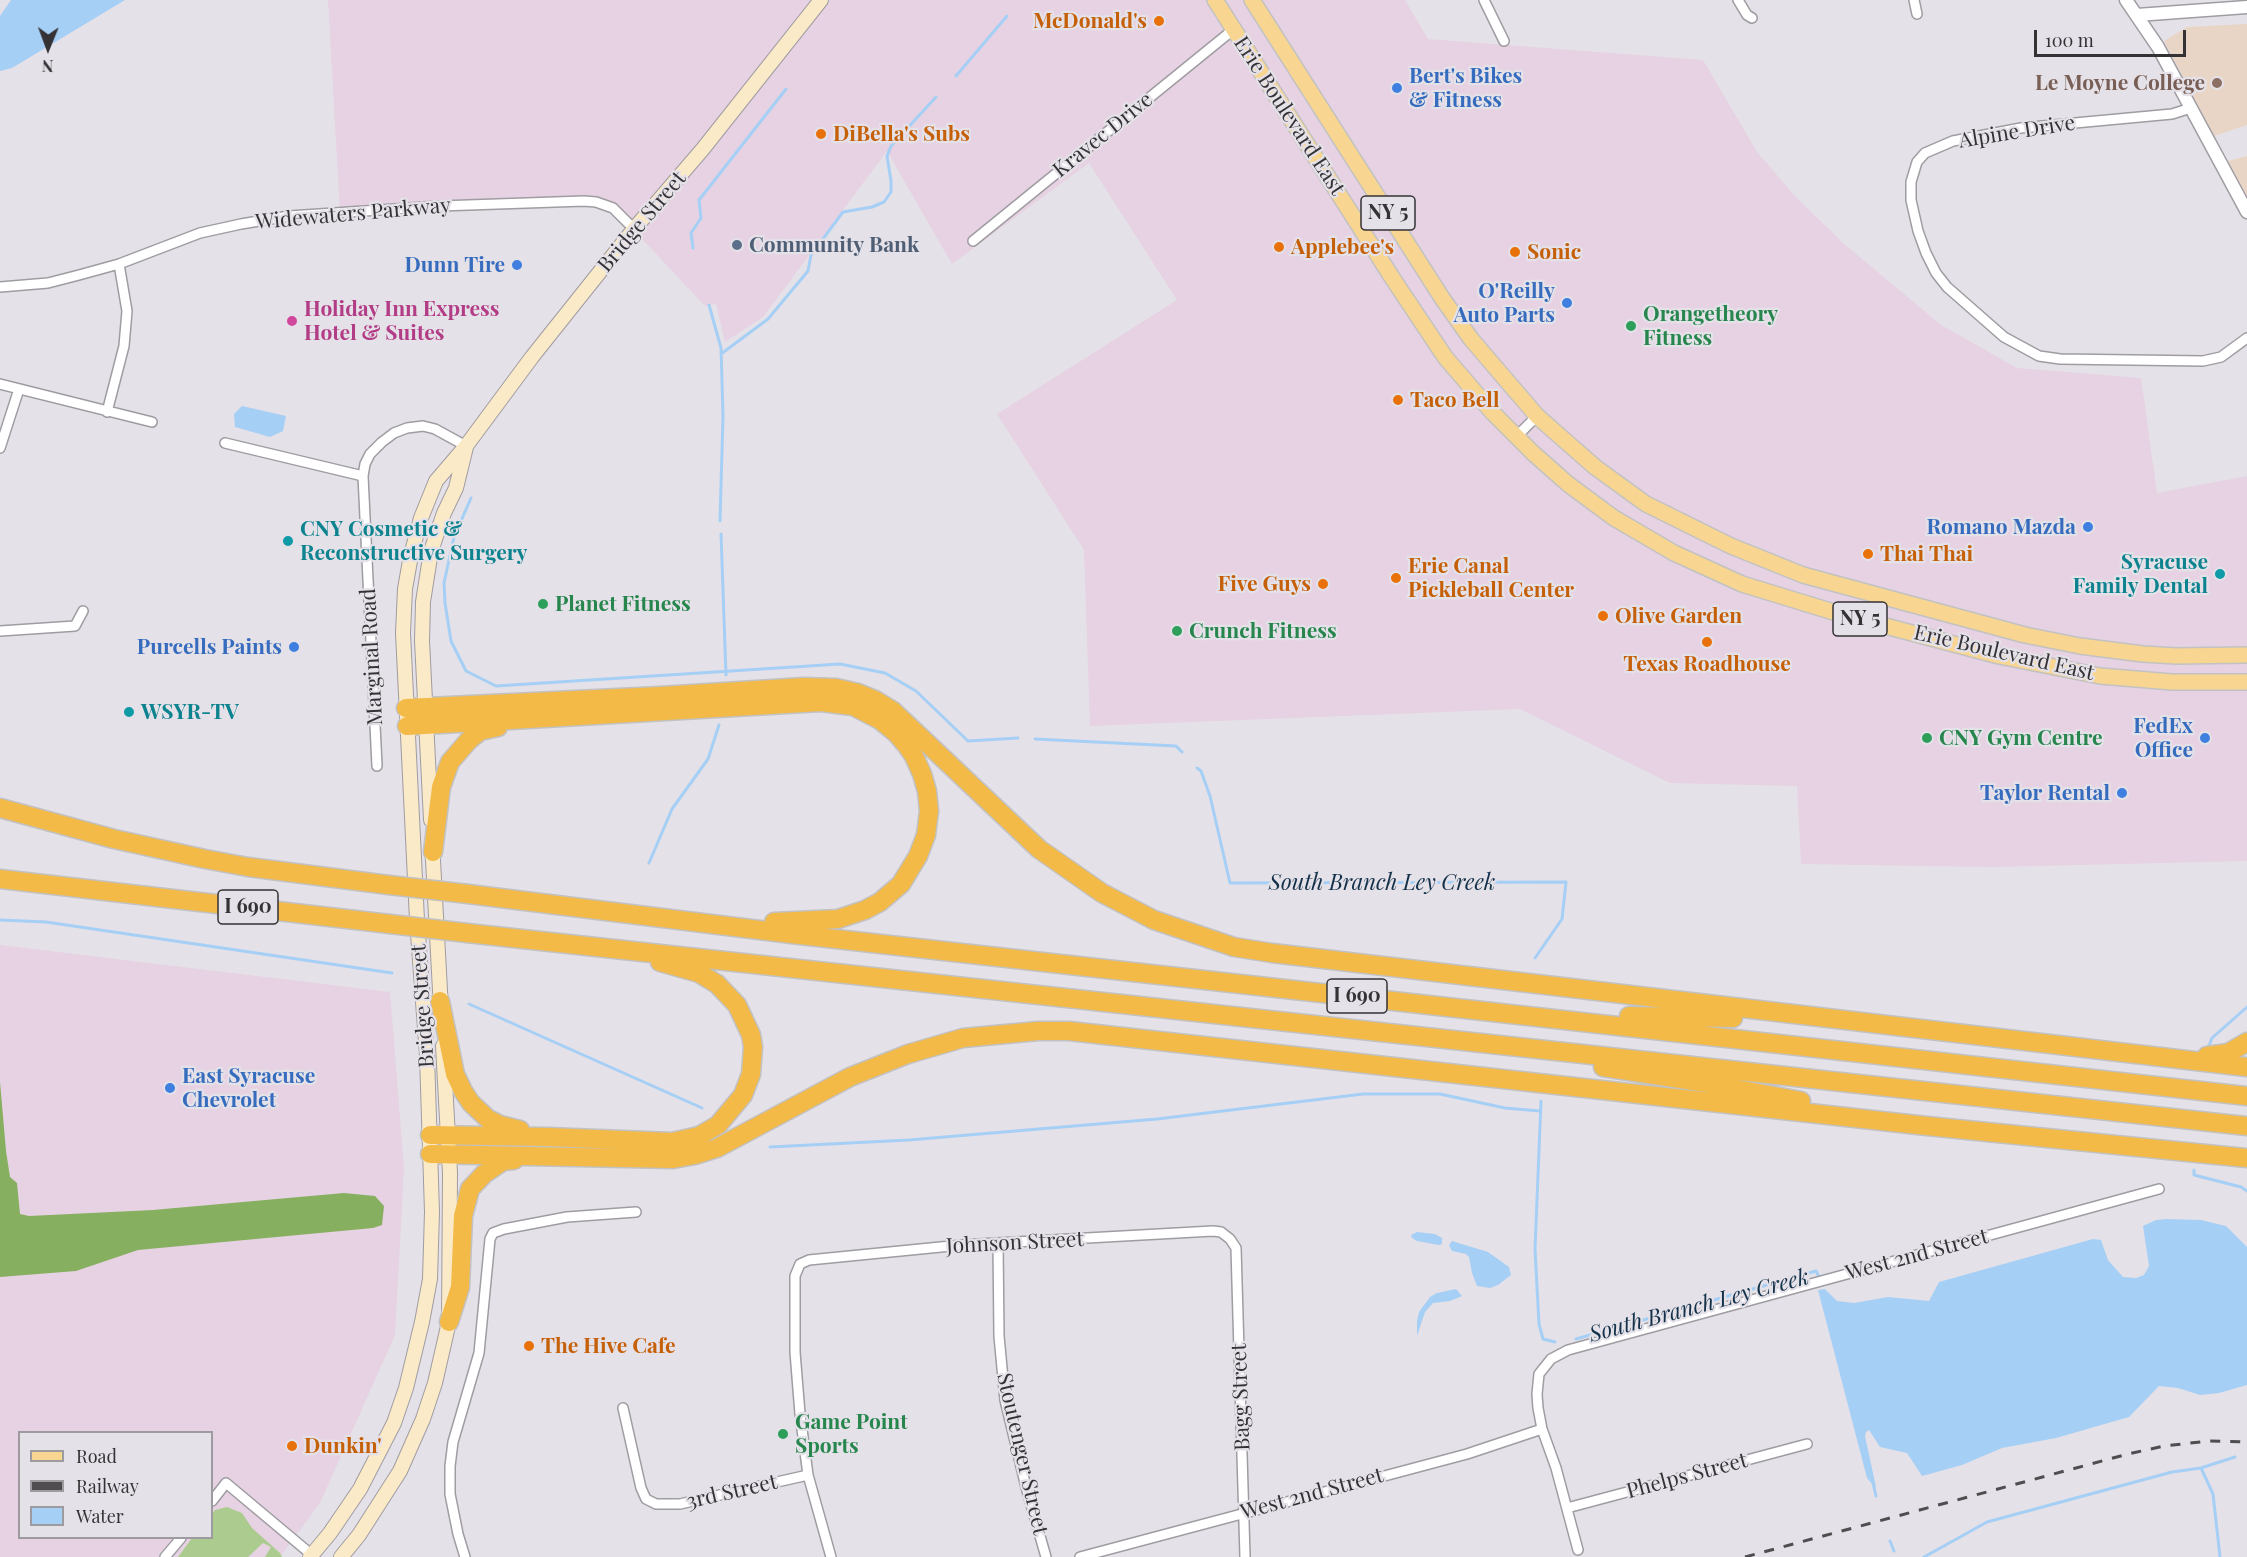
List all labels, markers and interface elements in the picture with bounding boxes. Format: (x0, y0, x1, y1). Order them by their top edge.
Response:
place label: McDonald's (1033, 8, 1147, 34)
marker: McDonald's (1152, 14, 1166, 28)
north arrow (18, 18, 78, 78)
scale bar (2037, 18, 2188, 56)
text: 100 m (2045, 28, 2094, 52)
street label: Erie Boulevard East (1228, 32, 1350, 200)
text: N (42, 56, 54, 77)
place label: Bert's Bikes & Fitness (1409, 63, 1522, 113)
place label: Le Moyne College (2035, 70, 2205, 96)
marker: Le Moyne College (2210, 76, 2224, 90)
marker: Bert's Bikes & Fitness (1390, 81, 1404, 95)
street label: Kravec Drive (1048, 87, 1158, 183)
street label: Alpine Drive (1957, 110, 2077, 154)
place label: DiBella's Subs (833, 121, 970, 147)
marker: DiBella's Subs (814, 127, 828, 141)
street label: Bridge Street (593, 166, 691, 278)
street label: Widewaters Parkway (254, 193, 452, 235)
road number: NY 5 (1361, 196, 1415, 230)
place label: Community Bank (749, 232, 919, 258)
place label: Applebee's (1291, 234, 1394, 260)
marker: Community Bank (730, 238, 744, 252)
place label: Sonic (1527, 239, 1581, 265)
marker: Applebee's (1272, 240, 1286, 254)
marker: Sonic (1508, 245, 1522, 259)
place label: Dunn Tire (405, 252, 505, 278)
marker: Dunn Tire (510, 258, 524, 272)
place label: O'Reilly Auto Parts (1454, 278, 1555, 328)
place label: Holiday Inn Express Hotel & Suites (304, 296, 499, 346)
marker: O'Reilly Auto Parts (1560, 296, 1574, 310)
place label: Orangetheory Fitness (1643, 301, 1778, 351)
marker: Holiday Inn Express Hotel & Suites (285, 314, 299, 328)
marker: Orangetheory Fitness (1624, 319, 1638, 333)
place label: Taco Bell (1410, 387, 1499, 413)
marker: Taco Bell (1391, 393, 1405, 407)
place label: Romano Mazda (1926, 514, 2076, 540)
place label: CNY Cosmetic & Reconstructive Surgery (300, 516, 527, 566)
marker: Romano Mazda (2081, 520, 2095, 534)
marker: CNY Cosmetic & Reconstructive Surgery (281, 534, 295, 548)
place label: Thai Thai (1880, 541, 1973, 567)
marker: Thai Thai (1861, 547, 1875, 561)
place label: Syracuse Family Dental (2073, 549, 2208, 599)
place label: Erie Canal Pickleball Center (1408, 553, 1574, 603)
marker: Syracuse Family Dental (2213, 567, 2227, 581)
place label: Five Guys (1218, 571, 1311, 597)
marker: Erie Canal Pickleball Center (1389, 571, 1403, 585)
marker: Five Guys (1316, 577, 1330, 591)
street label: Marginal Road (356, 588, 388, 726)
place label: Planet Fitness (555, 591, 691, 617)
marker: Planet Fitness (536, 597, 550, 611)
road number: NY 5 (1833, 602, 1887, 636)
place label: Olive Garden (1615, 603, 1742, 629)
marker: Olive Garden (1596, 609, 1610, 623)
place label: Crunch Fitness (1189, 618, 1337, 644)
street label: Erie Boulevard East (1911, 620, 2097, 686)
marker: Crunch Fitness (1170, 624, 1184, 638)
place label: Purcells Paints (137, 634, 282, 660)
marker: Texas Roadhouse (1700, 635, 1714, 649)
marker: Purcells Paints (287, 640, 301, 654)
place label: Texas Roadhouse (1623, 651, 1791, 677)
place label: WSYR-TV (141, 699, 239, 725)
marker: WSYR-TV (122, 705, 136, 719)
place label: FedEx Office (2133, 713, 2193, 763)
place label: CNY Gym Centre (1939, 725, 2103, 751)
marker: CNY Gym Centre (1920, 731, 1934, 745)
marker: FedEx Office (2198, 731, 2212, 745)
place label: Taylor Rental (1980, 780, 2110, 806)
marker: Taylor Rental (2115, 786, 2129, 800)
water label: South Branch Ley Creek (1269, 870, 1495, 896)
road number: I 690 (218, 890, 278, 924)
street label: Bridge Street (406, 943, 440, 1069)
road number: I 690 (1327, 979, 1387, 1013)
place label: East Syracuse Chevrolet (182, 1063, 315, 1113)
marker: East Syracuse Chevrolet (163, 1081, 177, 1095)
street label: West 2nd Street (1843, 1224, 1991, 1286)
street label: Johnson Street (946, 1227, 1084, 1259)
water label: South Branch Ley Creek (1586, 1264, 1812, 1348)
place label: The Hive Cafe (541, 1333, 676, 1359)
marker: The Hive Cafe (522, 1339, 536, 1353)
street label: Bagg Street (1227, 1343, 1255, 1451)
street label: Stoutenger Street (991, 1371, 1053, 1537)
place label: Game Point Sports (795, 1409, 908, 1459)
marker: Game Point Sports (776, 1427, 790, 1441)
legend (18, 1431, 213, 1539)
place label: Dunkin' (304, 1433, 382, 1459)
marker: Dunkin' (285, 1439, 299, 1453)
text: Road (76, 1444, 117, 1468)
street label: Phelps Street (1624, 1448, 1750, 1504)
street label: West 2nd Street (1238, 1463, 1386, 1525)
street label: 3rd Street (684, 1469, 780, 1515)
text: Railway (76, 1474, 139, 1498)
text: Water (76, 1504, 124, 1528)

